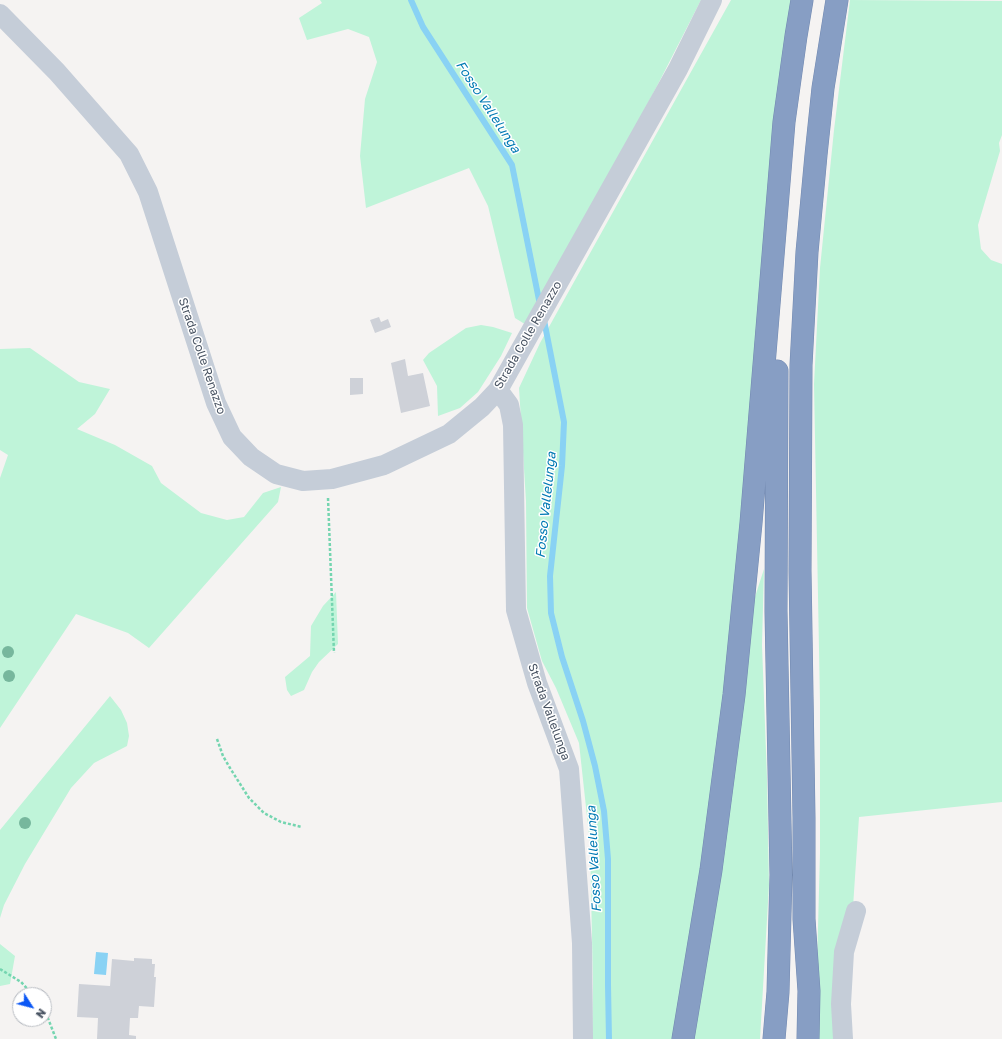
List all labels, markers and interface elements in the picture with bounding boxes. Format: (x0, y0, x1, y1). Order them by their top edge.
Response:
water label: Fosso Vallelunga (452, 58, 524, 156)
street label: Strada Colle Renazzo (491, 278, 565, 392)
street label: Strada Colle Renazzo (175, 296, 229, 416)
water label: Fosso Vallelunga (533, 451, 559, 559)
street label: Strada Vallelunga (525, 662, 573, 762)
water label: Fosso Vallelunga (583, 805, 605, 913)
north arrow (12, 987, 52, 1027)
text: N (34, 1007, 49, 1021)

